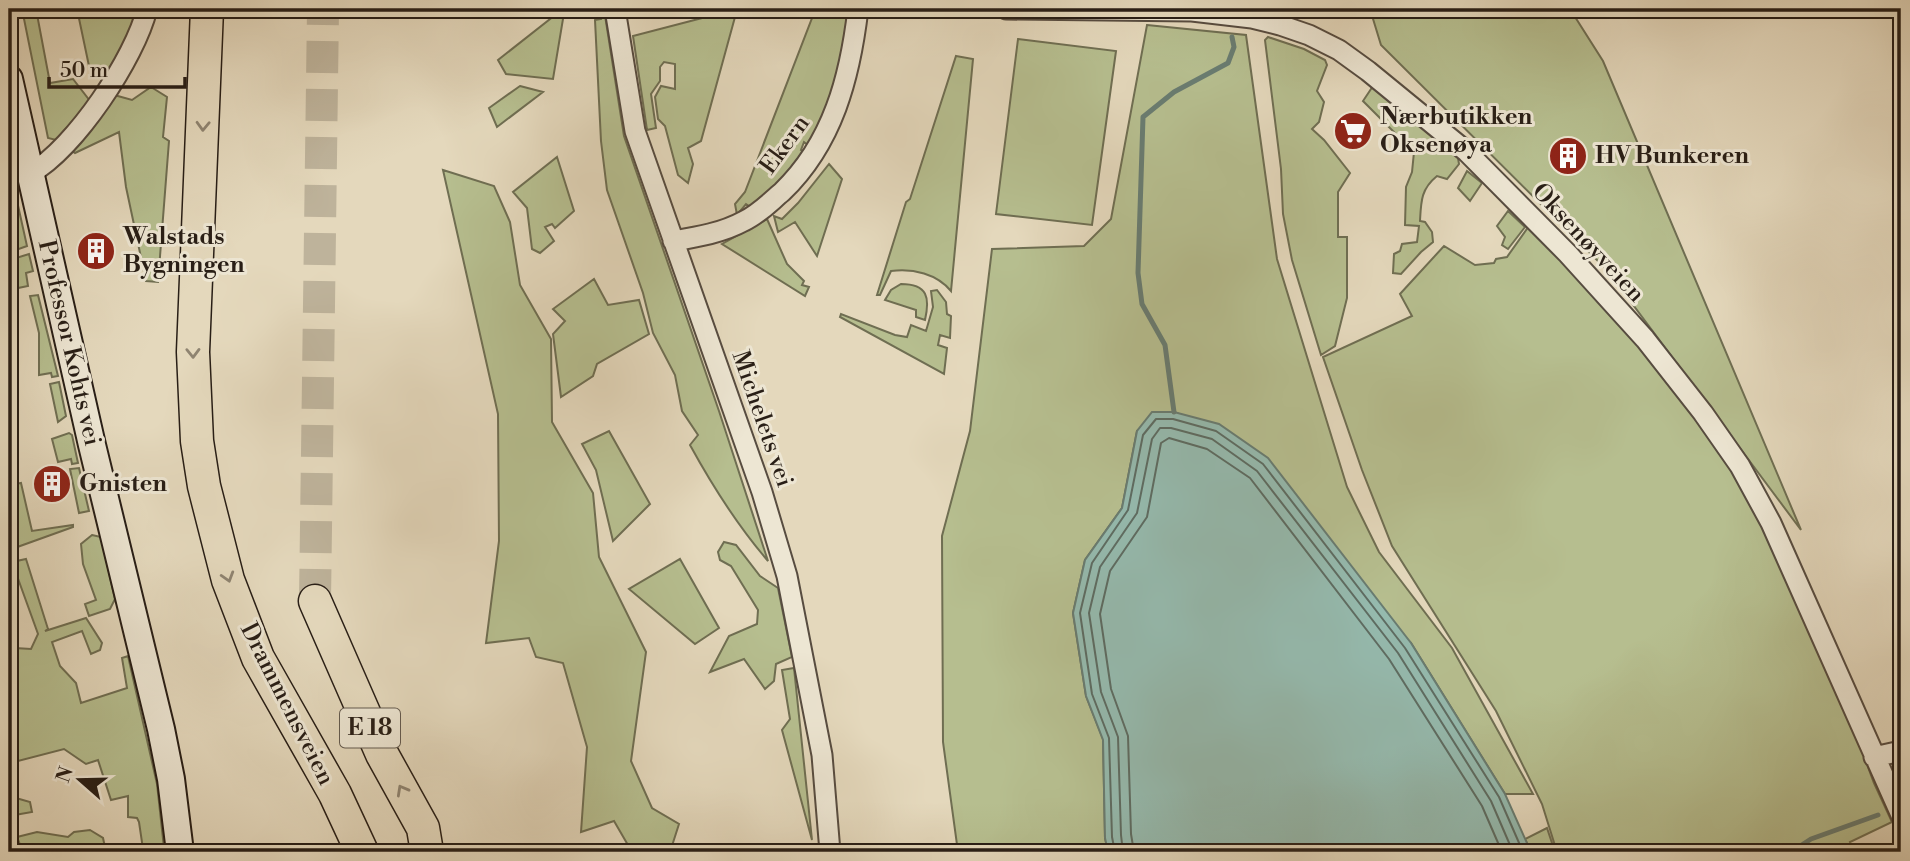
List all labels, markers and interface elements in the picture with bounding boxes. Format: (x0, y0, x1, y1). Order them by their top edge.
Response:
scale bar (49, 46, 186, 90)
text: 50 m (60, 58, 108, 84)
place label: Nærbutikken Oksenøya (1380, 102, 1533, 160)
street label: Ekern (753, 109, 817, 181)
supermarket icon: Nærbutikken Oksenøya (1332, 110, 1374, 152)
one-way arrow (196, 121, 211, 132)
building icon: HV Bunkeren (1547, 135, 1589, 177)
place label: HV Bunkeren (1595, 141, 1749, 171)
street label: Oksenøyveien (1525, 177, 1651, 309)
place label: Walstads Bygningen (122, 222, 245, 280)
building icon: Walstads Bygningen (75, 230, 117, 272)
street label: Professor Kohts vei (31, 237, 107, 449)
street label: Michelets vei (725, 347, 799, 491)
one-way arrow (185, 348, 201, 359)
building icon: Gnisten (31, 463, 73, 505)
place label: Gnisten (79, 469, 167, 499)
one-way arrow (220, 570, 234, 583)
street label: Drammensveien (233, 618, 341, 790)
road number: E 18 (340, 708, 400, 748)
north arrow (46, 746, 116, 816)
text: N (51, 763, 79, 786)
one-way arrow (397, 784, 410, 797)

